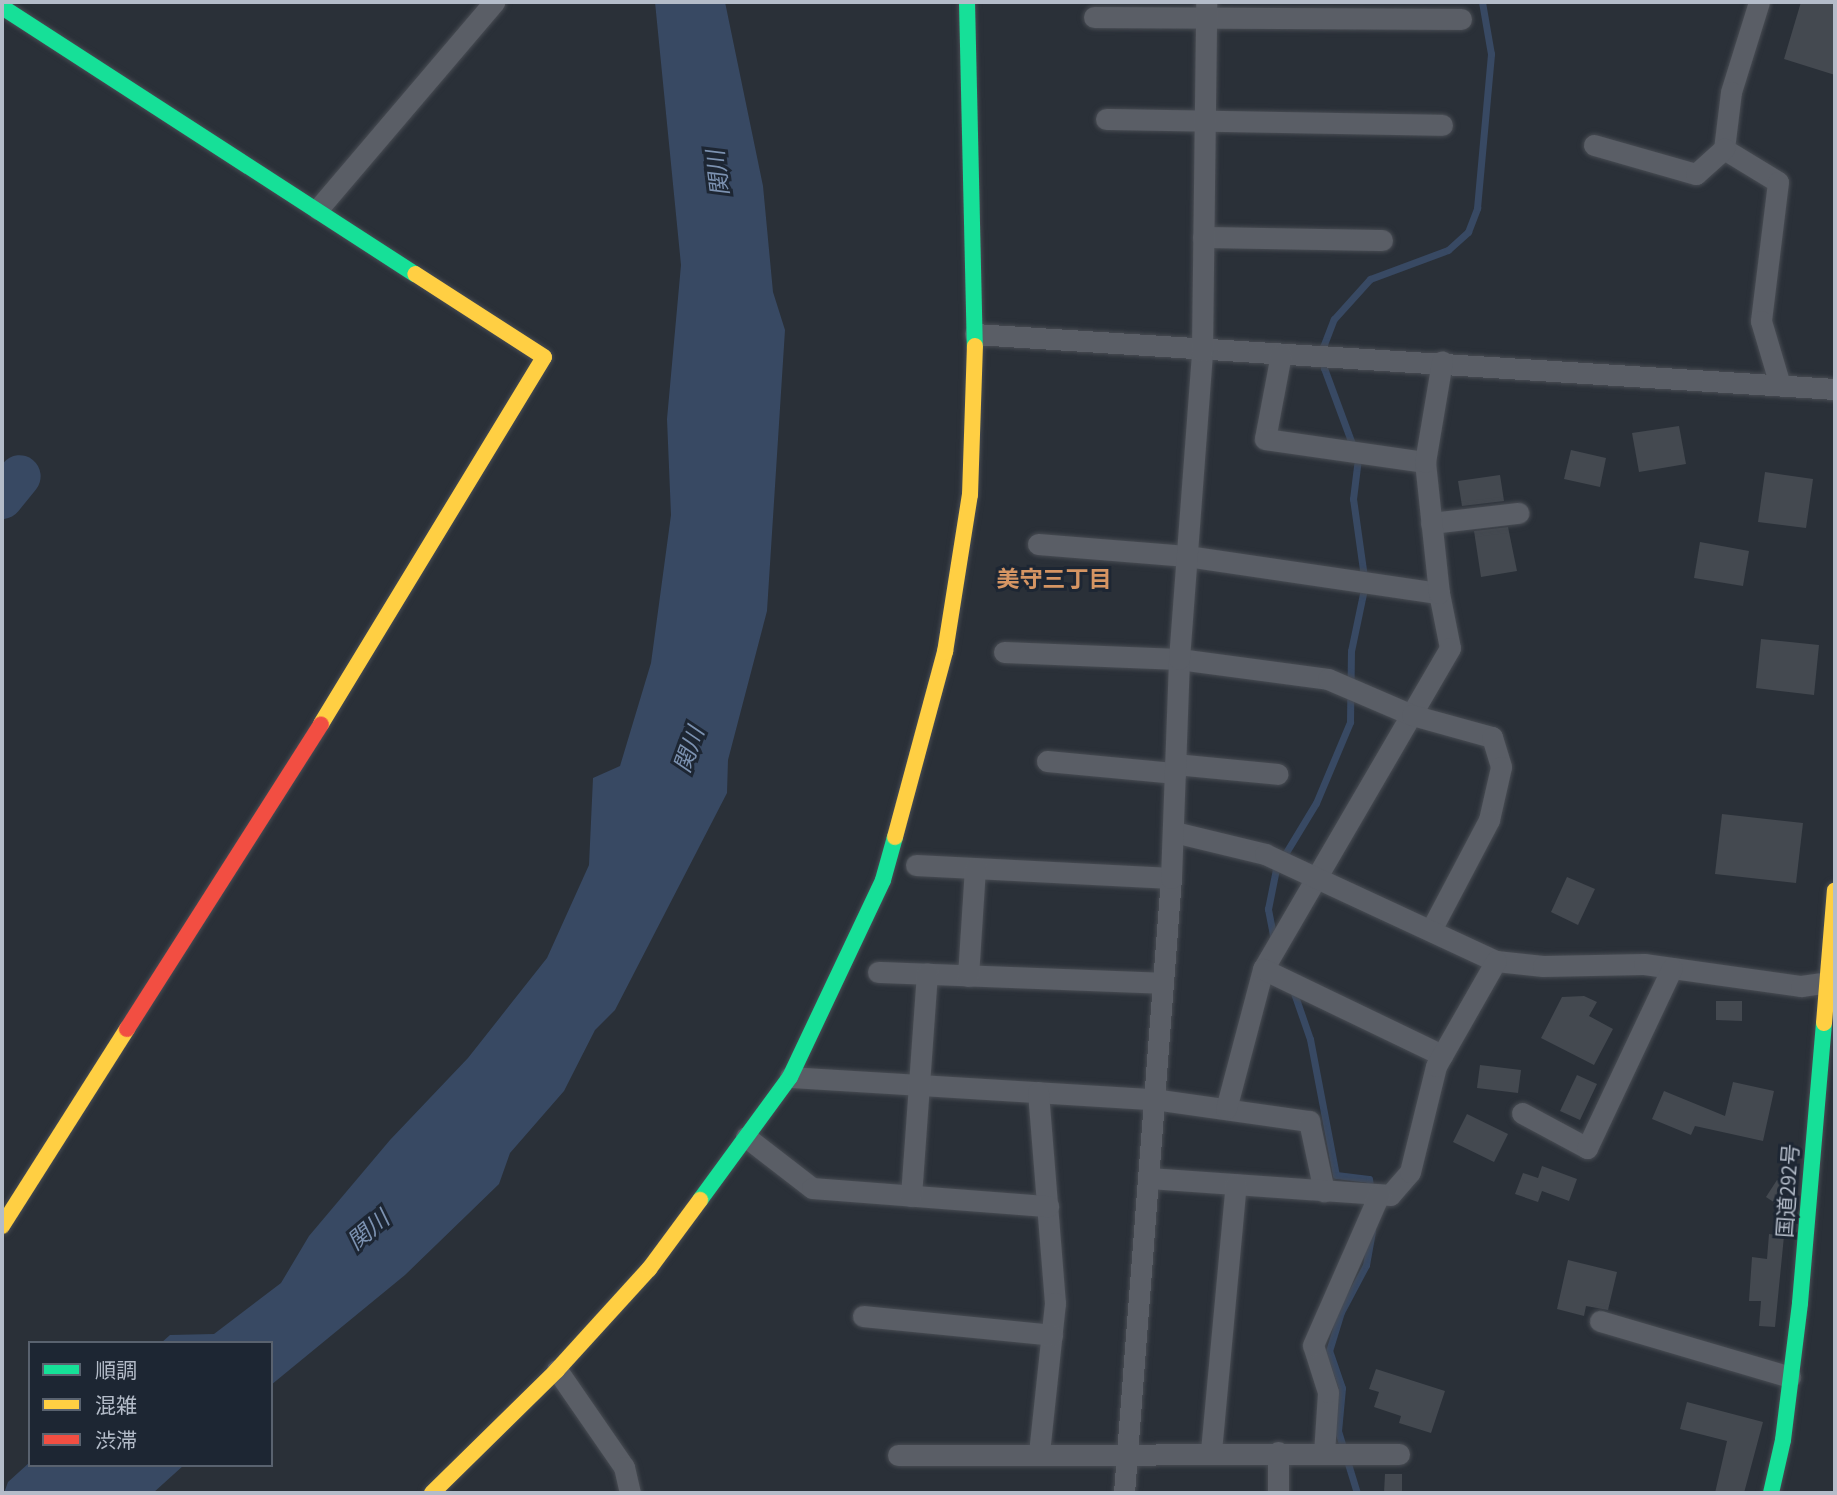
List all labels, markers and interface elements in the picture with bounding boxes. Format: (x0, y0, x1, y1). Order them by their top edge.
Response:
water label: 関川 (702, 148, 736, 198)
district label: 美守三丁目 (997, 566, 1111, 594)
water label: 関川 (669, 724, 711, 776)
street label: 国道292号 (1772, 1143, 1804, 1239)
water label: 関川 (343, 1206, 395, 1256)
legend (28, 1341, 273, 1467)
text: 順調 (95, 1356, 137, 1386)
text: 混雑 (95, 1391, 137, 1421)
text: 渋滞 (95, 1426, 137, 1456)

